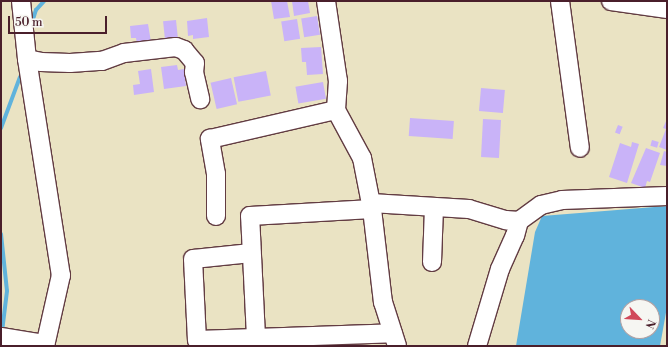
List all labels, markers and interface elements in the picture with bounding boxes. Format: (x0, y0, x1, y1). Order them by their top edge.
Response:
scale bar (10, 8, 109, 34)
text: 50 m (15, 15, 43, 30)
north arrow (620, 299, 660, 339)
text: N (642, 317, 658, 331)

